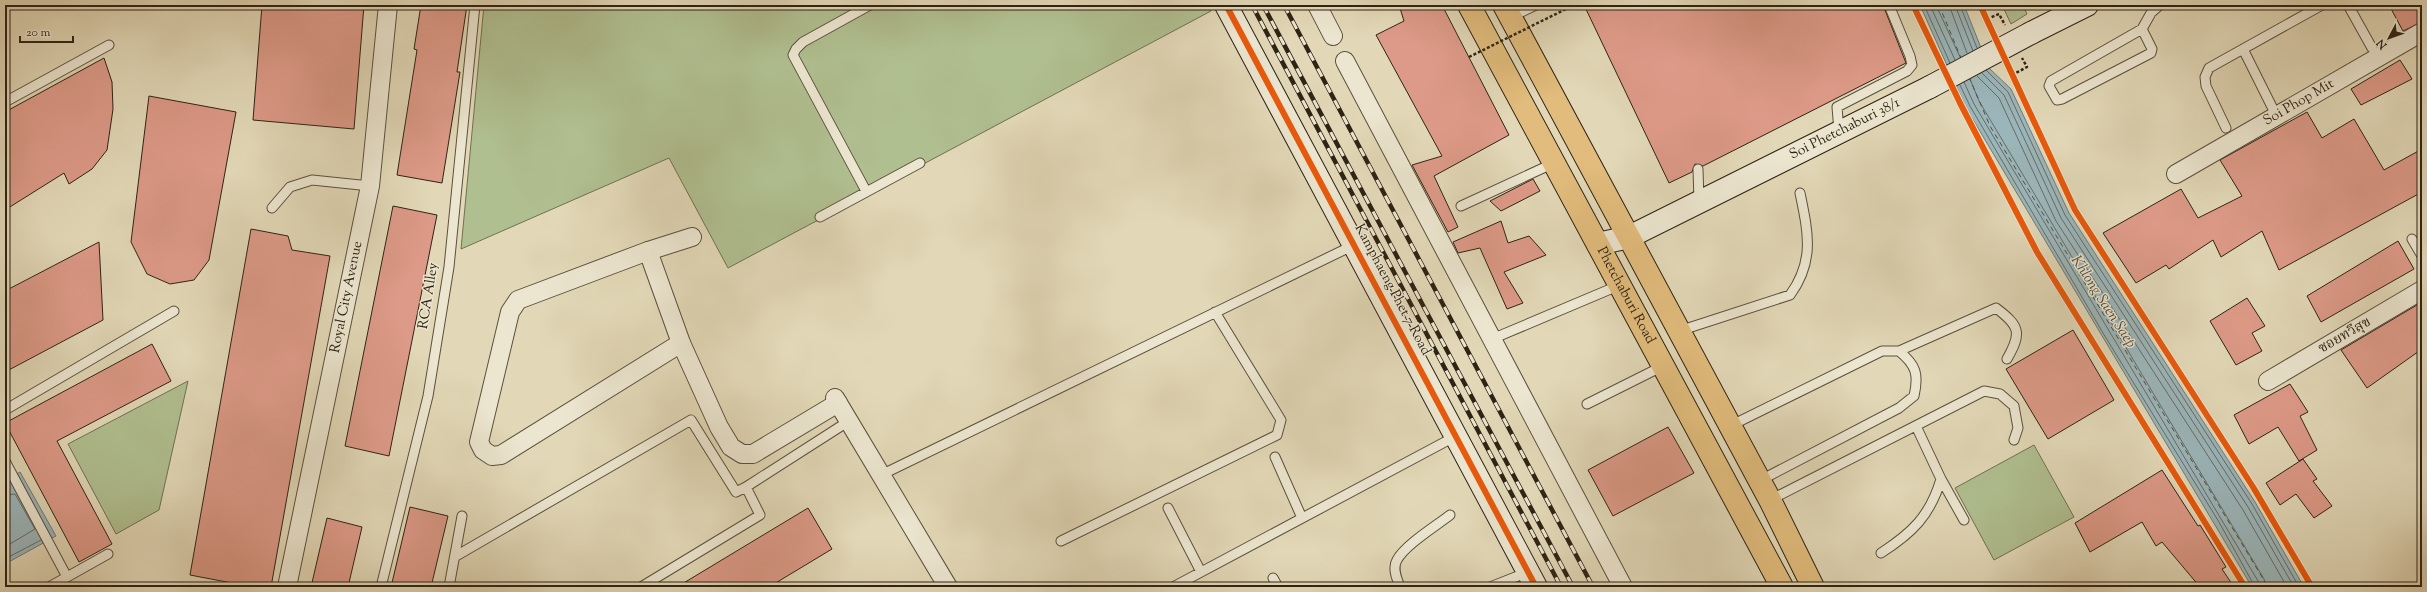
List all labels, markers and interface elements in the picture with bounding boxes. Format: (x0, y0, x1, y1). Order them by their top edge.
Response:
scale bar (20, 18, 73, 44)
north arrow (2369, 18, 2409, 58)
text: 20 m (26, 24, 51, 42)
text: N (2373, 35, 2392, 53)
street label: Soi Phop Mit (2260, 75, 2338, 131)
street label: Soi Phetchaburi 38/1 (1786, 93, 1904, 165)
street label: Kamphaeng Phet 7 Road (1349, 221, 1435, 359)
street label: Royal City Avenue (326, 239, 368, 355)
street label: Phetchaburi Road (1591, 244, 1660, 348)
water label: Khlong Saen Saep (2065, 252, 2141, 352)
street label: RCA Alley (414, 261, 444, 331)
street label: ซอยทวีสุข (2315, 313, 2375, 359)

